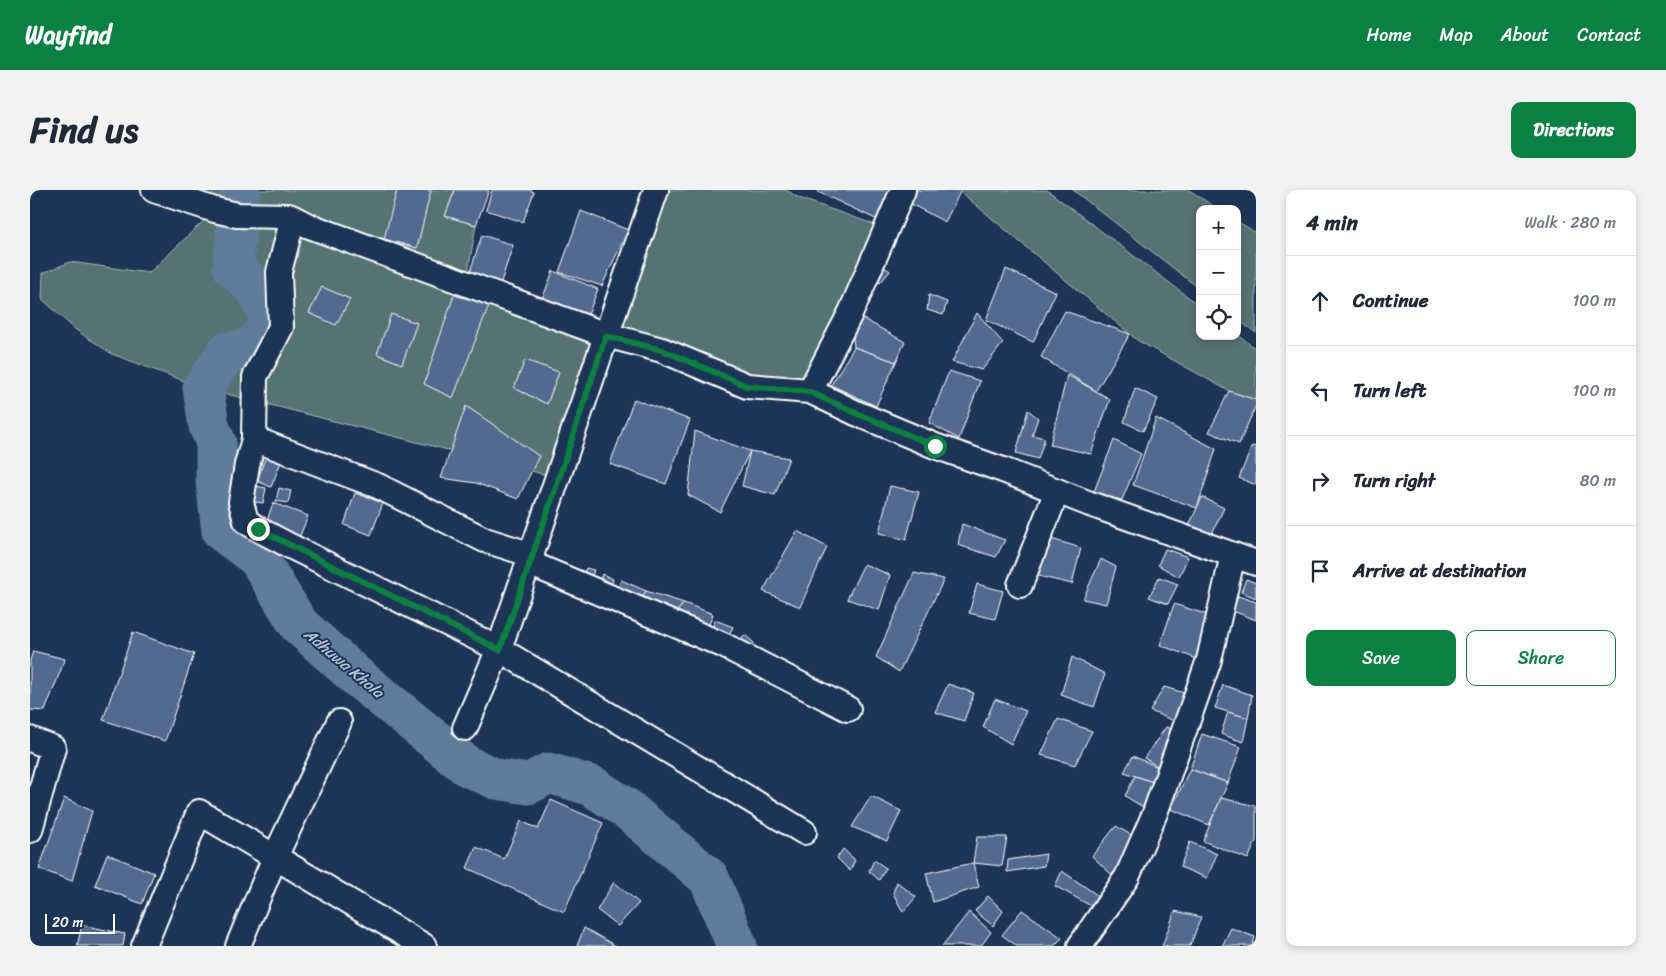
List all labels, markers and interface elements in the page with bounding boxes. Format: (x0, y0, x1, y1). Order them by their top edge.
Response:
text: Wayfind (25, 14, 111, 56)
text: Home (1367, 19, 1412, 51)
text: Map (1440, 19, 1473, 51)
text: About (1501, 19, 1549, 51)
text: Contact (1577, 19, 1641, 51)
text: Find us (30, 99, 138, 161)
button: Directions (1511, 102, 1636, 158)
text: 4 min (1306, 204, 1358, 242)
map controls (1196, 205, 1241, 340)
button: + (1196, 205, 1241, 250)
text: Walk · 280 m (1525, 208, 1616, 237)
button: − (1196, 250, 1241, 295)
text: Continue (1353, 284, 1429, 317)
text: 100 m (1572, 286, 1616, 315)
icon: ahead (1306, 287, 1334, 315)
button: locate (1196, 295, 1241, 340)
text: Turn left (1353, 374, 1426, 407)
text: 100 m (1572, 376, 1616, 405)
icon: left (1306, 377, 1334, 405)
route start (924, 435, 947, 458)
text: Turn right (1353, 464, 1435, 497)
text: 80 m (1580, 466, 1616, 495)
icon: right (1306, 467, 1334, 495)
route end (247, 518, 270, 541)
text: Arrive at destination (1353, 554, 1526, 587)
icon: arrive (1306, 557, 1334, 585)
water label: Adhuwa Khola (296, 620, 392, 707)
button: Save (1306, 630, 1456, 686)
button: Share (1466, 630, 1616, 686)
text: 20 m (52, 910, 83, 935)
scale bar (45, 911, 115, 934)

